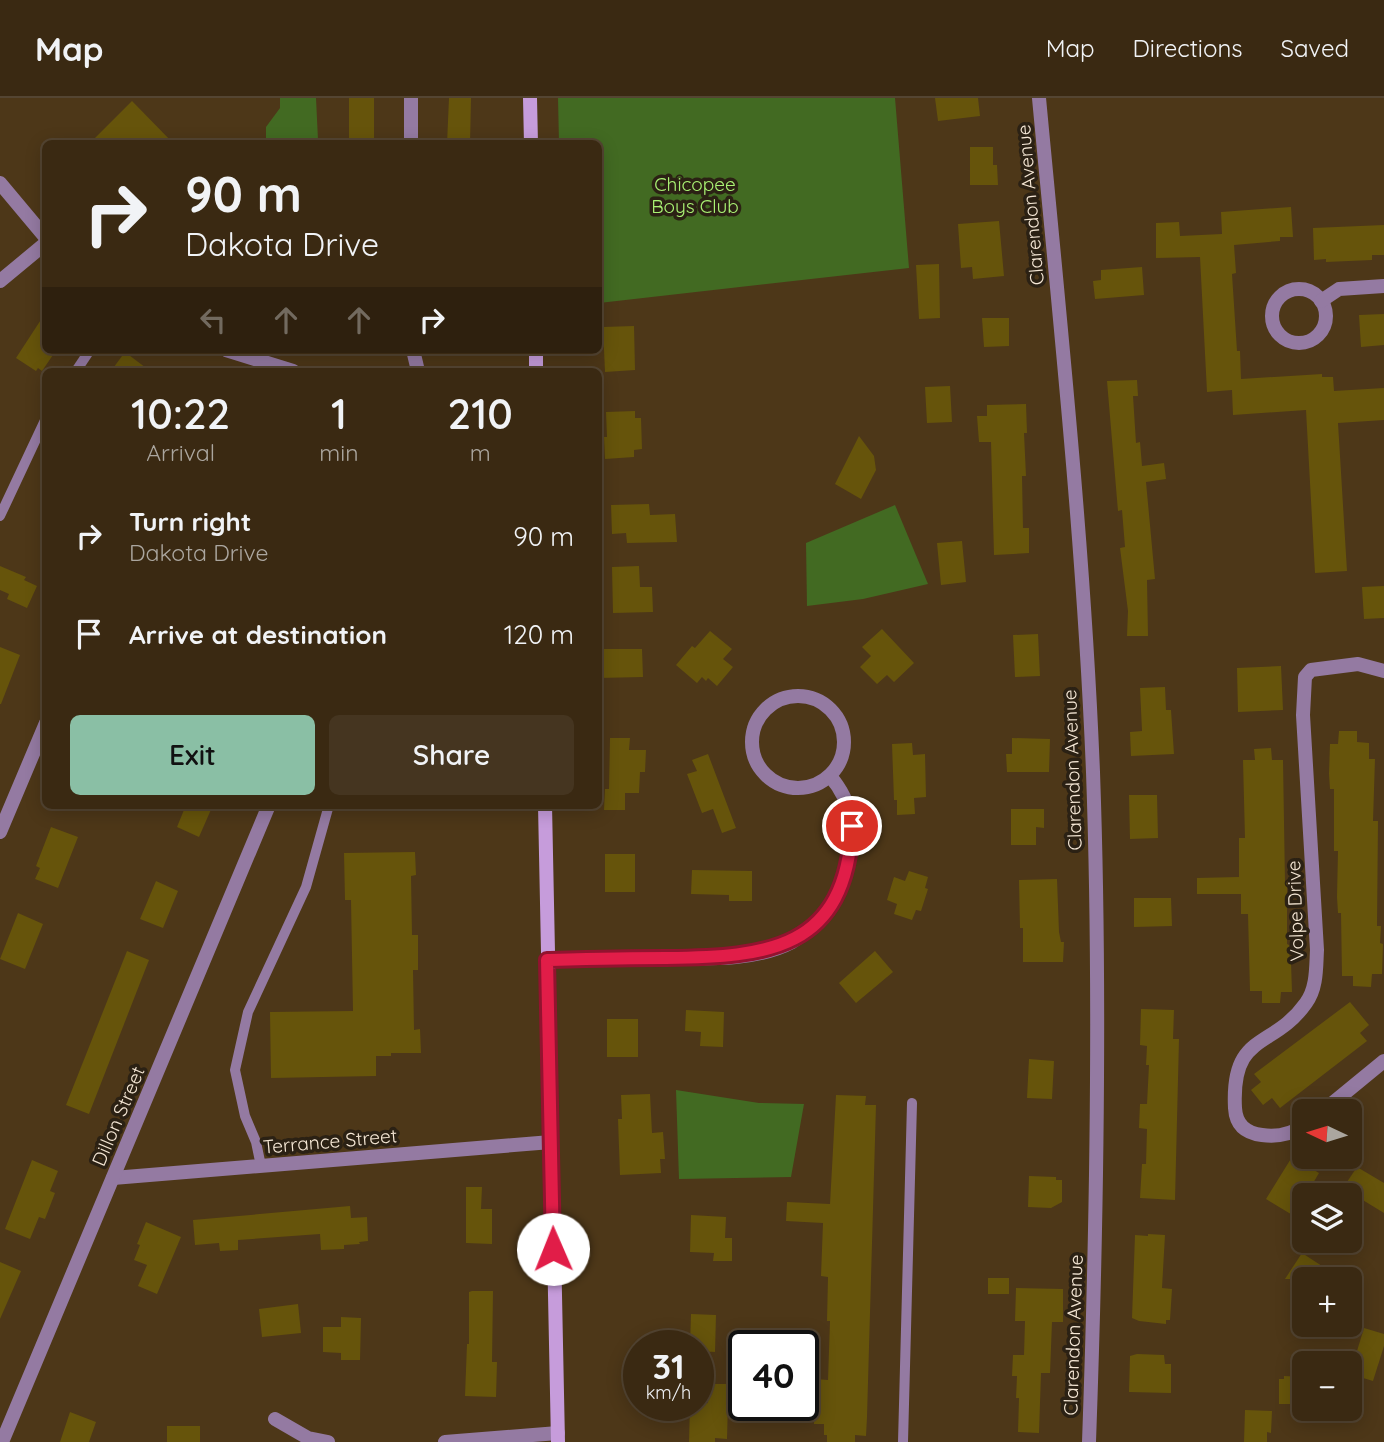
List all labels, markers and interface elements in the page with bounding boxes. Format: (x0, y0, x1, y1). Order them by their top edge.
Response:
text: Map (35, 28, 103, 69)
text: Map (1046, 33, 1095, 63)
text: Directions (1133, 33, 1243, 63)
text: Saved (1281, 33, 1349, 63)
street label: Clarendon Avenue (1011, 124, 1049, 286)
text: 90 m (185, 163, 302, 224)
icon: right (70, 168, 161, 259)
park label: Chicopee Boys Club (651, 172, 739, 218)
text: Dakota Drive (185, 224, 379, 264)
icon: left (194, 301, 232, 339)
icon: ahead (267, 301, 305, 339)
icon: ahead (340, 301, 378, 339)
icon: right (413, 301, 451, 339)
text: 10:22 (131, 387, 230, 440)
text: 1 (331, 387, 347, 440)
text: 210 (448, 387, 513, 440)
text: Arrival (146, 438, 215, 467)
text: min (319, 438, 359, 467)
text: m (470, 438, 491, 467)
text: Turn right (129, 505, 251, 538)
icon: right (70, 517, 108, 555)
text: 90 m (513, 520, 574, 553)
text: Dakota Drive (129, 538, 269, 567)
icon: arrive (70, 615, 108, 653)
text: Arrive at destination (129, 618, 387, 651)
text: 120 m (504, 618, 574, 651)
street label: Clarendon Avenue (1057, 689, 1087, 851)
button: Exit (70, 715, 315, 795)
button: Share (329, 715, 574, 795)
pin (822, 796, 882, 856)
icon: arrive (833, 807, 871, 845)
street label: Volpe Drive (1281, 860, 1309, 962)
street label: Dillon Street (86, 1063, 150, 1169)
north arrow (1292, 1099, 1362, 1169)
map controls (1292, 1099, 1362, 1421)
street label: Terrance Street (262, 1123, 398, 1159)
button: layers (1292, 1183, 1362, 1253)
position arrow (516, 1212, 590, 1286)
street label: Clarendon Avenue (1058, 1254, 1088, 1416)
button: + (1292, 1267, 1362, 1337)
speed limit sign: 40 (728, 1330, 819, 1421)
text: 31 (652, 1344, 685, 1388)
button: − (1292, 1351, 1362, 1421)
text: km/h (646, 1381, 691, 1404)

